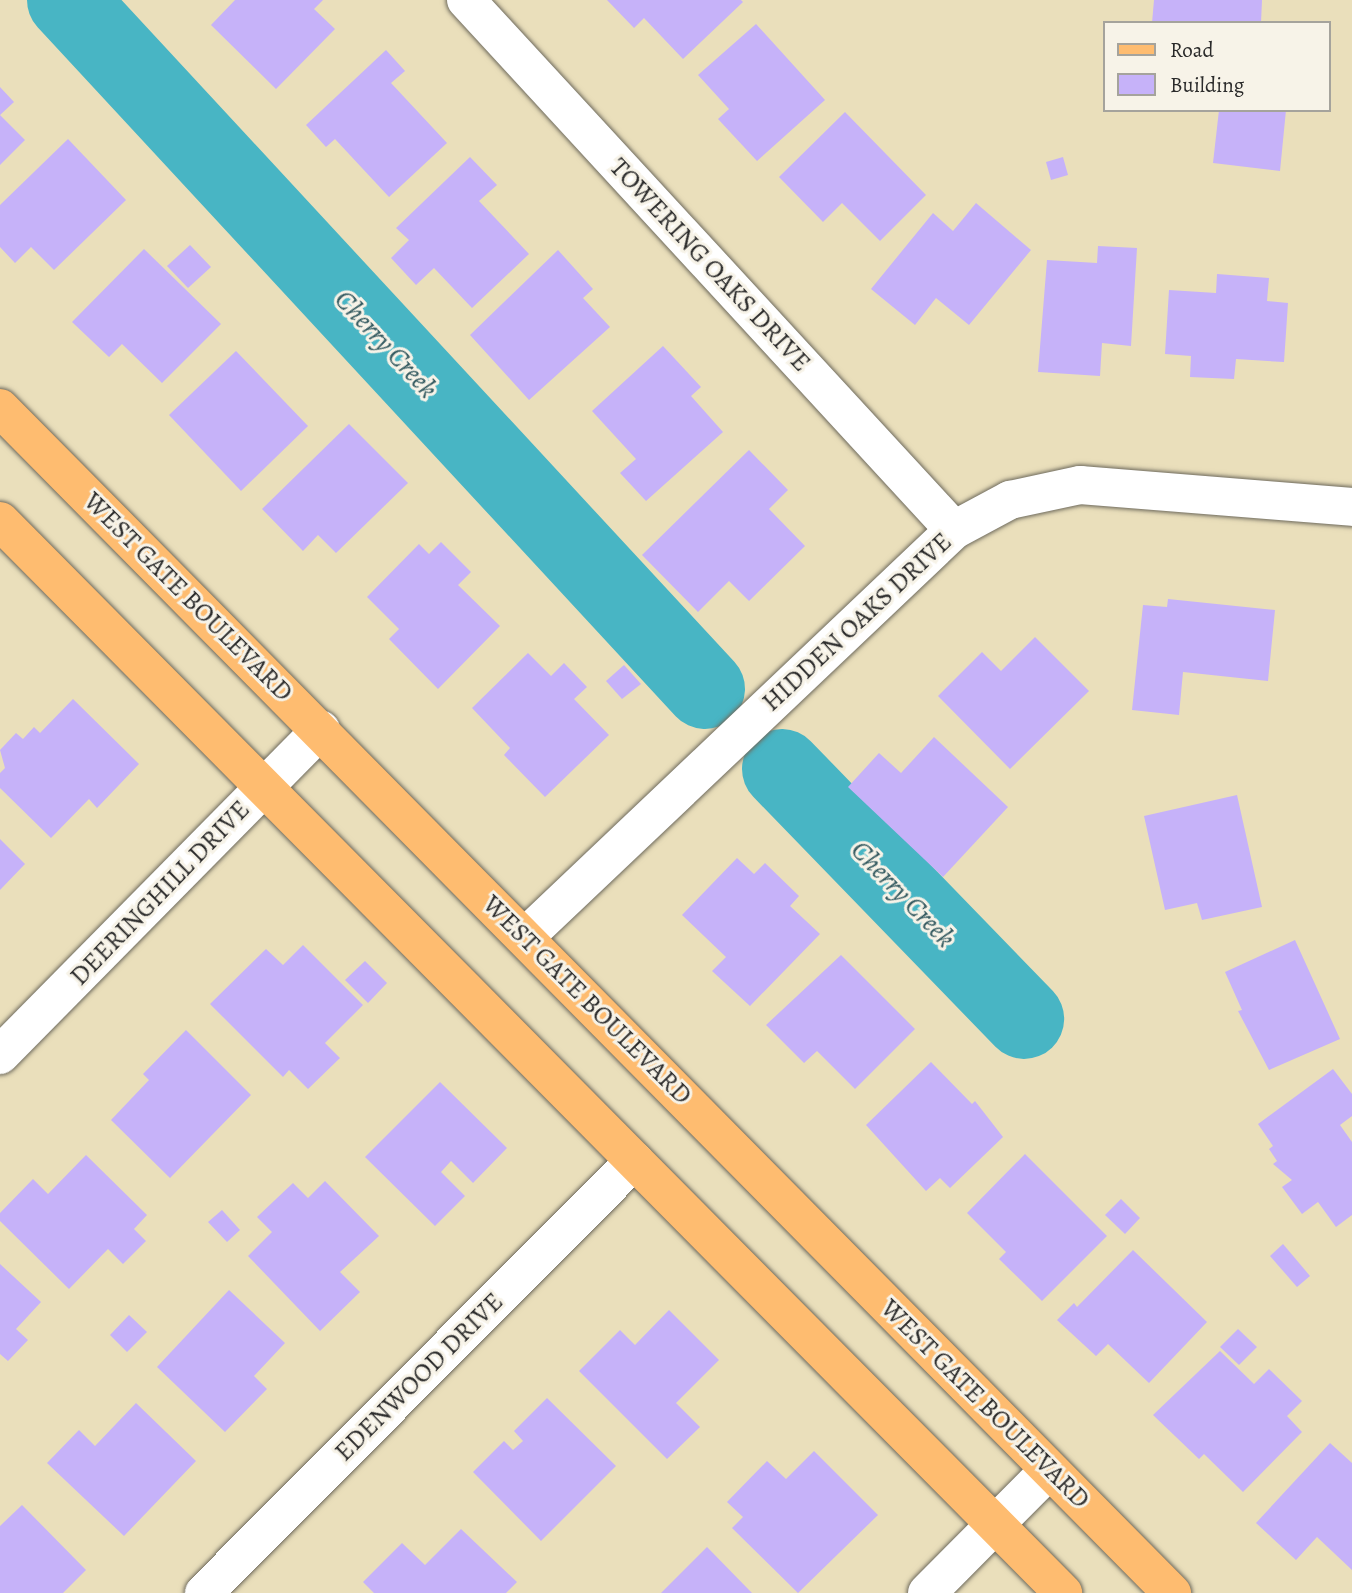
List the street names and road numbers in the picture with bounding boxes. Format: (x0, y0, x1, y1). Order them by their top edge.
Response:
street label: TOWERING OAKS DRIVE (603, 152, 817, 378)
street label: WEST GATE BOULEVARD (77, 486, 299, 708)
street label: HIDDEN OAKS DRIVE (756, 526, 958, 718)
street label: DEERINGHILL DRIVE (64, 794, 256, 992)
street label: WEST GATE BOULEVARD (476, 889, 698, 1111)
street label: EDENWOOD DRIVE (328, 1286, 510, 1468)
street label: WEST GATE BOULEVARD (874, 1293, 1096, 1515)

